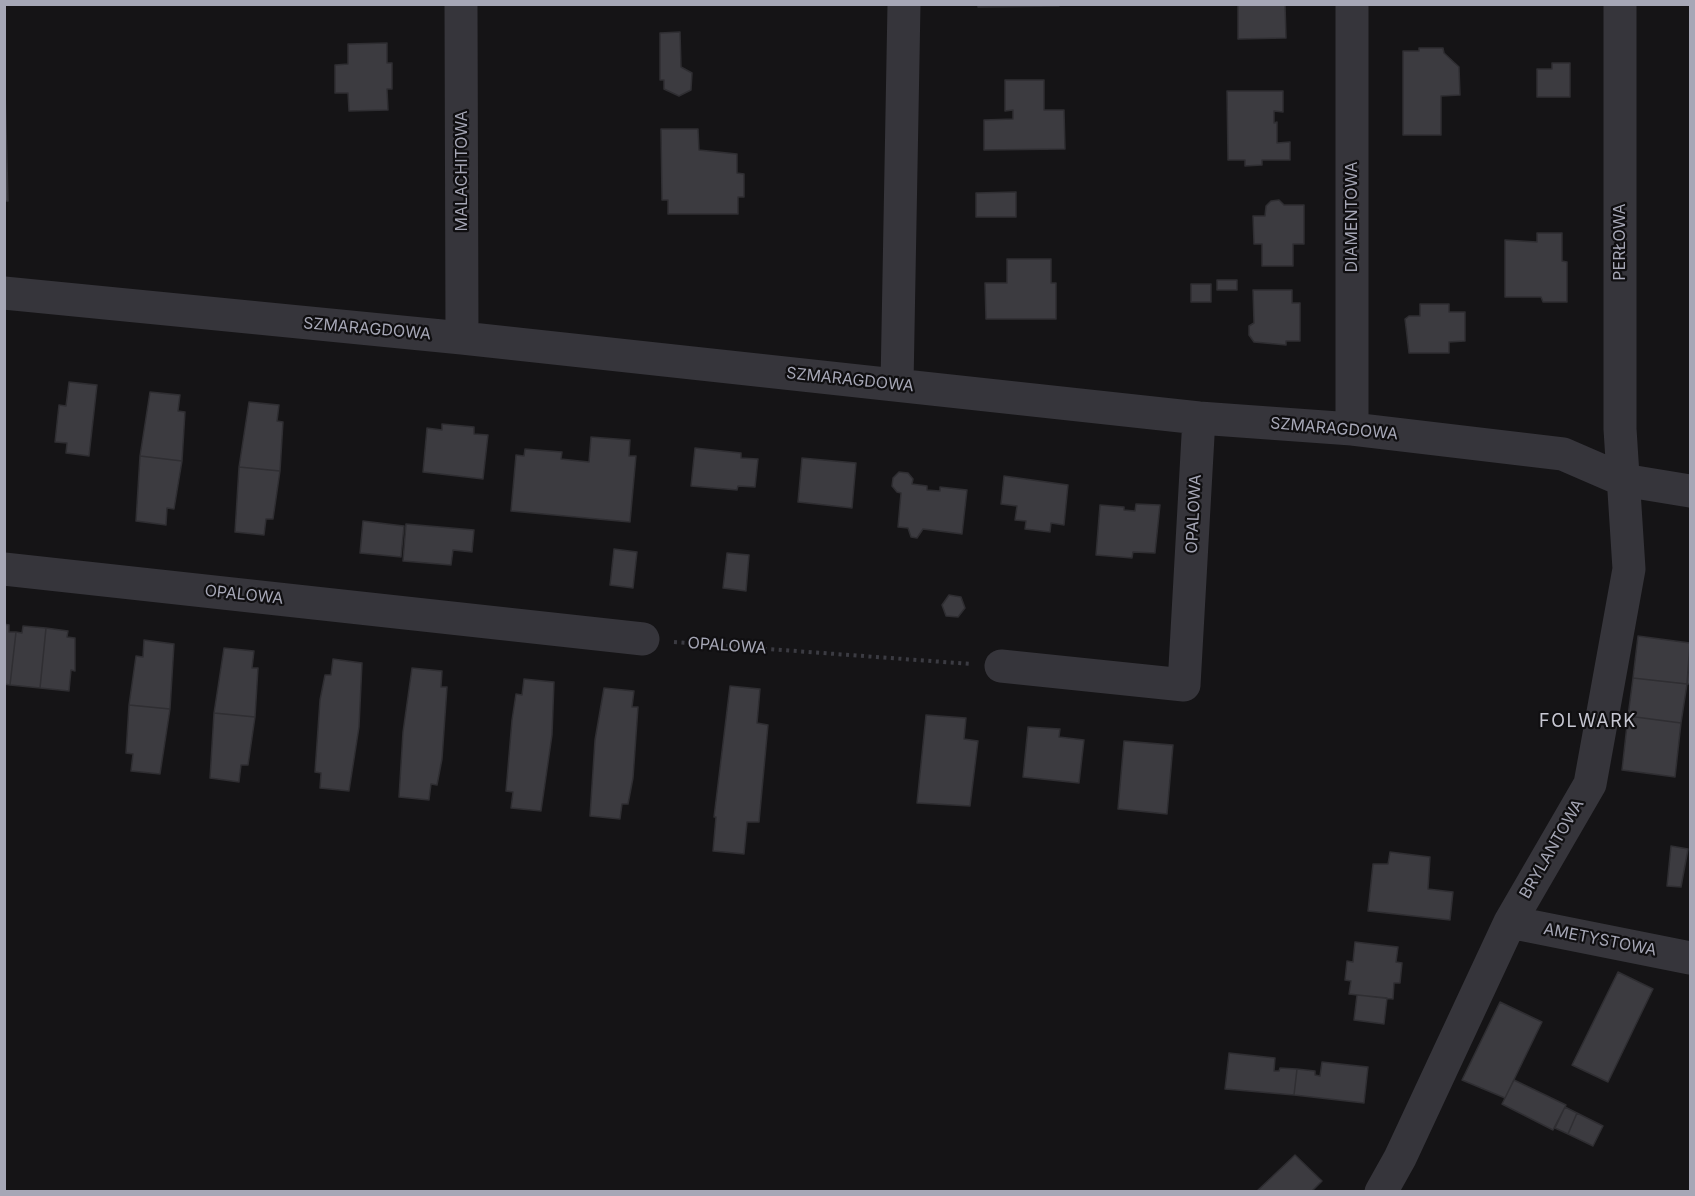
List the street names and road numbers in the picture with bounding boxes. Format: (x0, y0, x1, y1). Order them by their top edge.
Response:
street label: MALACHITOWA (452, 111, 472, 231)
street label: DIAMENTOWA (1342, 162, 1362, 272)
street label: PERŁOWA (1610, 203, 1630, 281)
street label: SZMARAGDOWA (302, 314, 432, 344)
street label: SZMARAGDOWA (785, 364, 915, 396)
street label: SZMARAGDOWA (1269, 414, 1399, 444)
street label: OPALOWA (1182, 474, 1206, 554)
street label: OPALOWA (204, 581, 284, 609)
street label: OPALOWA (687, 634, 767, 658)
street label: BRYLANTOWA (1516, 796, 1588, 902)
street label: AMETYSTOWA (1542, 920, 1658, 960)

